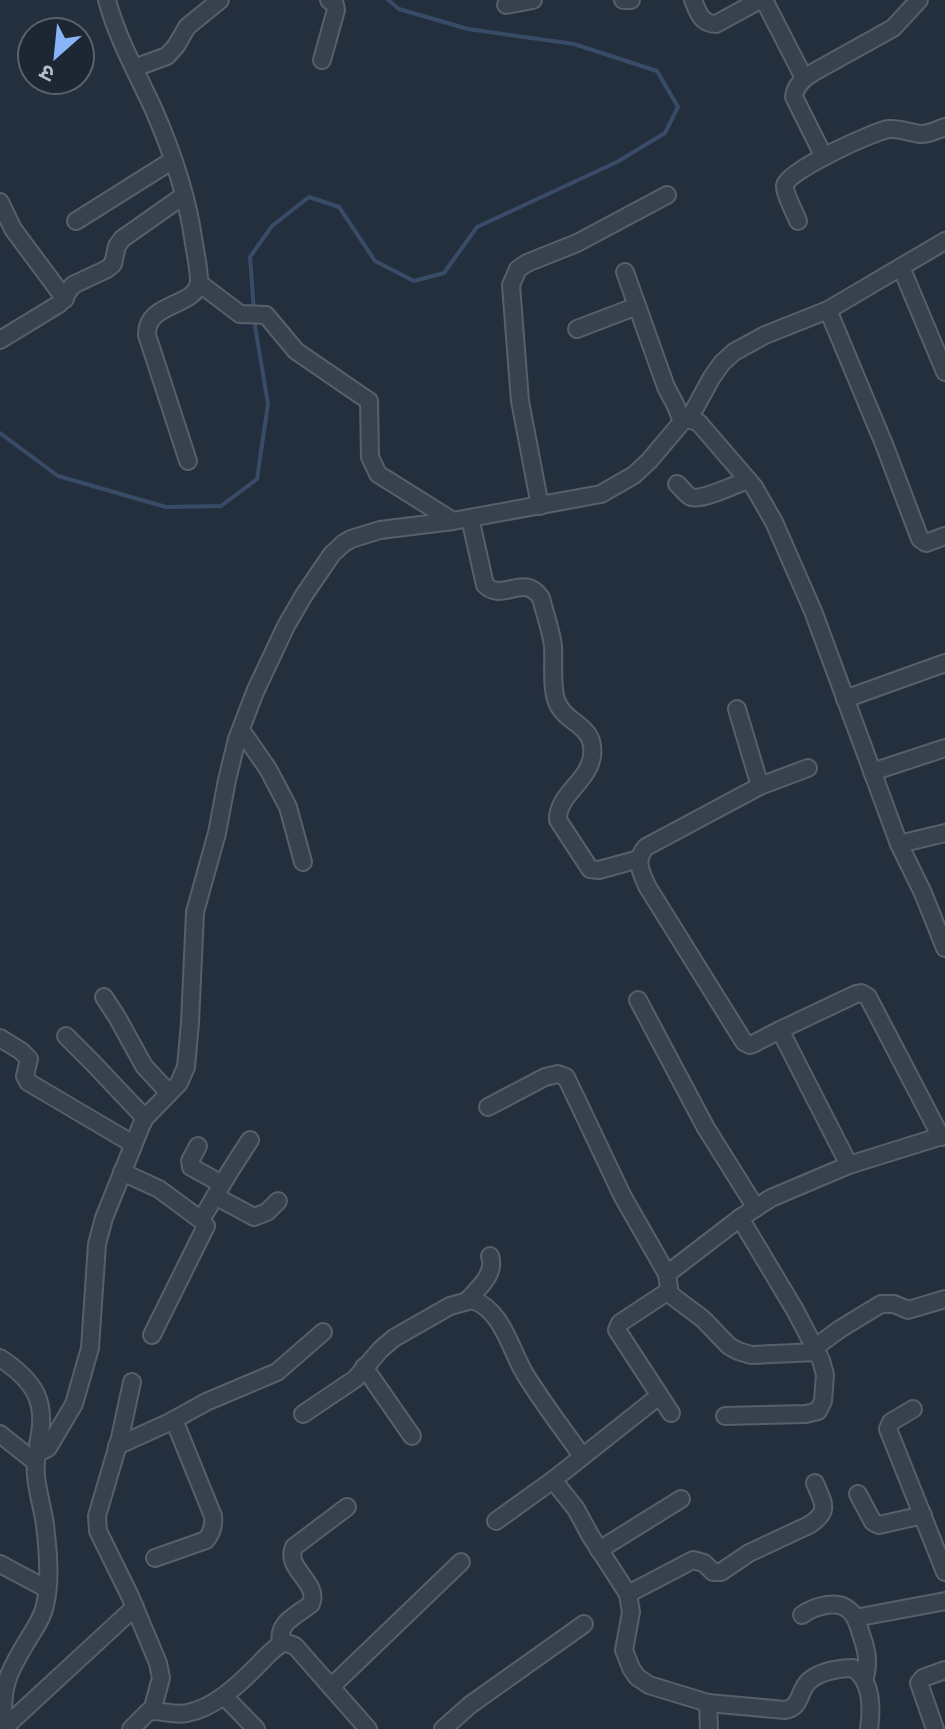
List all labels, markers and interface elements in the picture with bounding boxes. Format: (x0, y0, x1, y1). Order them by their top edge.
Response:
north arrow (16, 16, 96, 96)
text: उ (34, 58, 59, 89)

